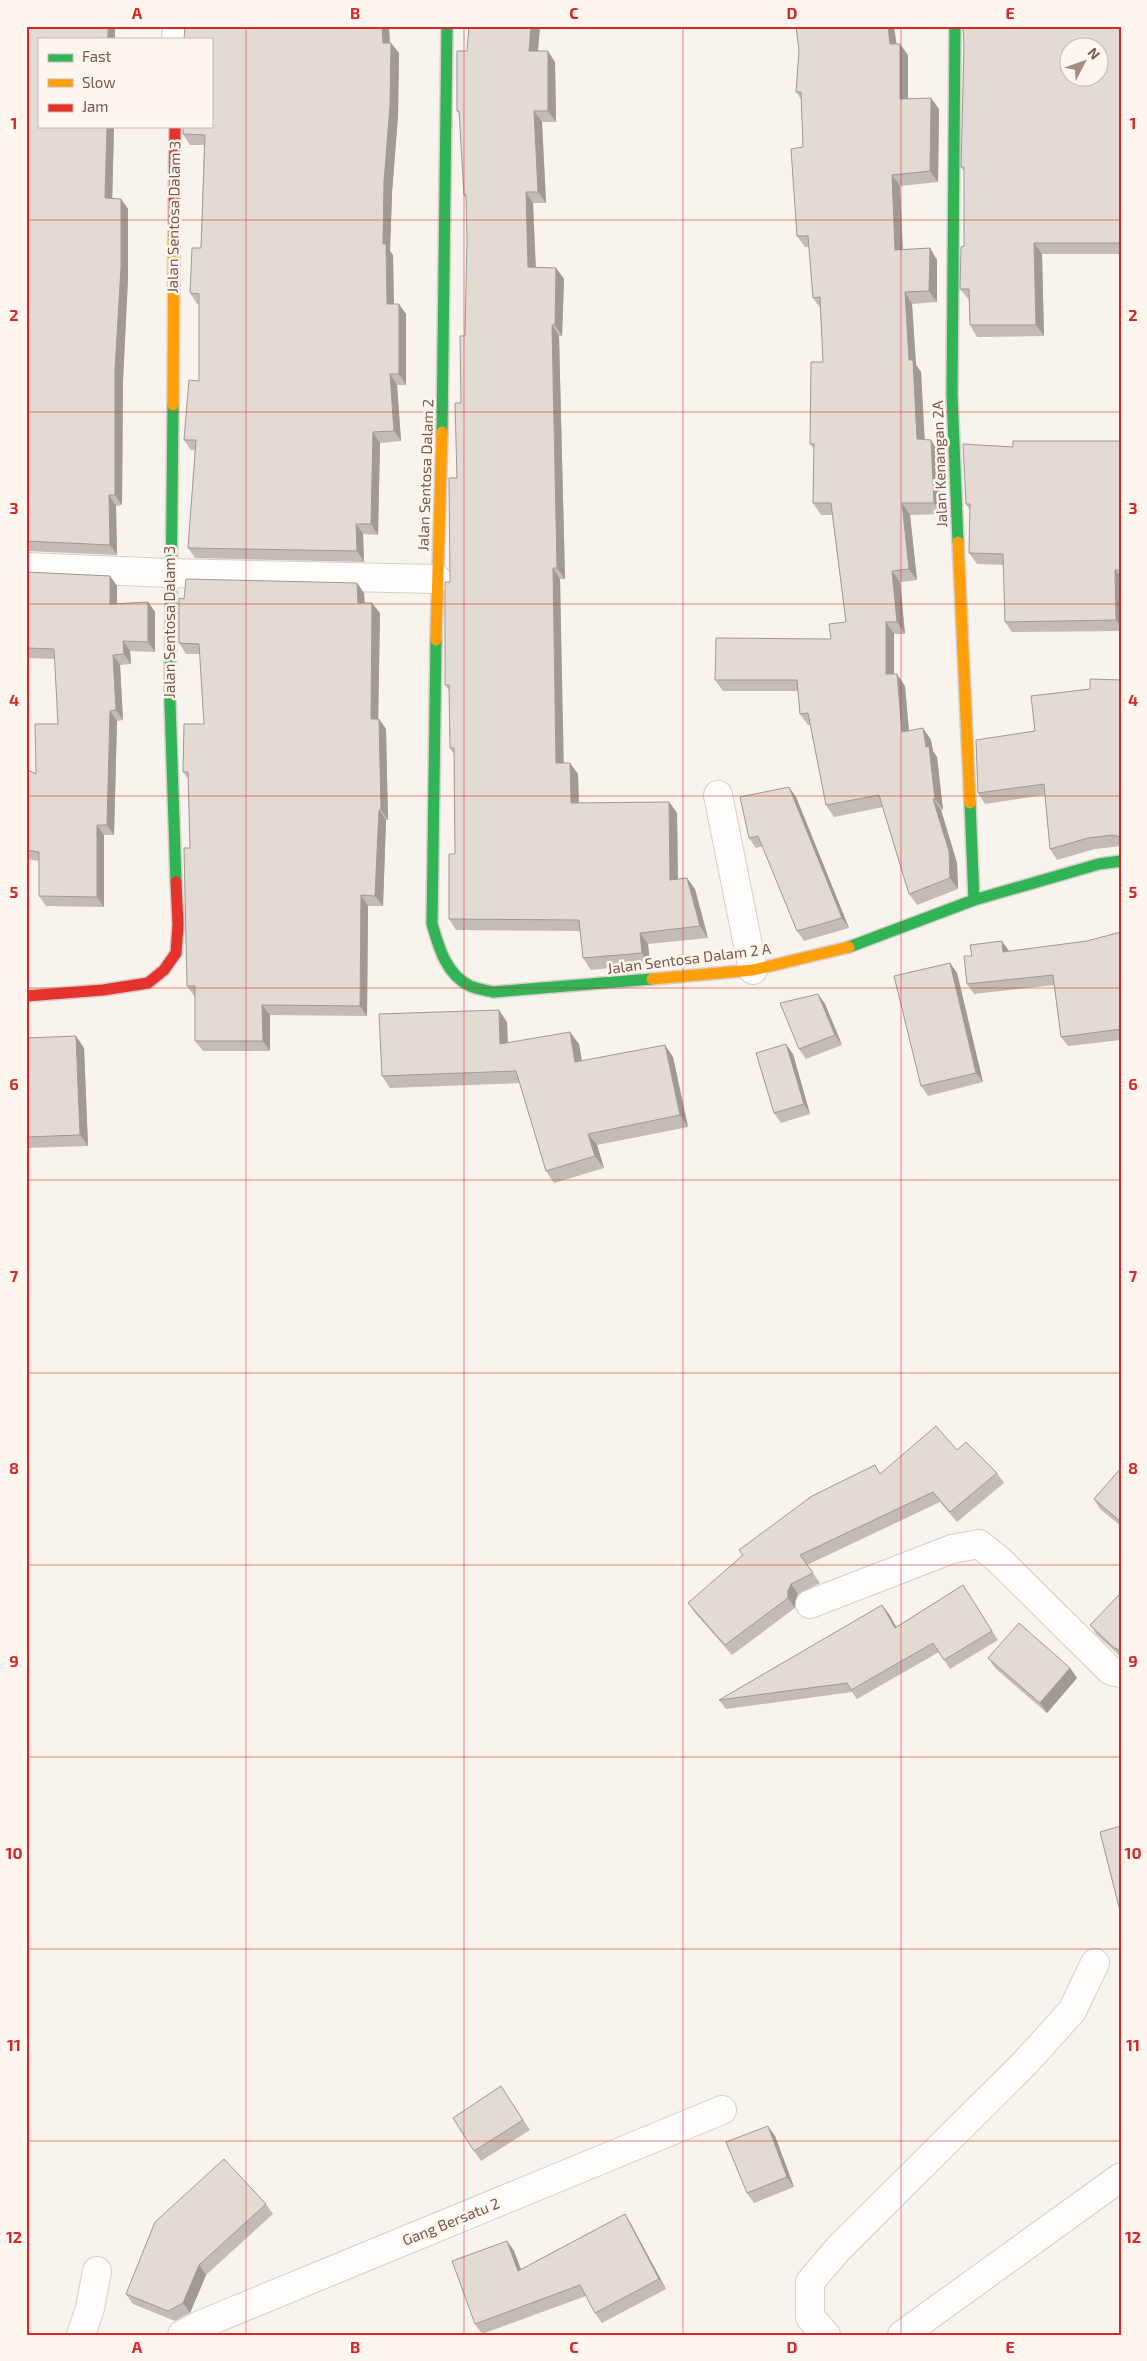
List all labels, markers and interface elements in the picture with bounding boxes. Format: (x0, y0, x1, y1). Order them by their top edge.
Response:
text: A (132, 3, 143, 22)
text: B (350, 3, 360, 22)
text: C (569, 3, 579, 22)
text: D (787, 3, 798, 22)
text: E (1005, 3, 1015, 22)
legend (38, 38, 212, 128)
north arrow (1060, 38, 1110, 88)
text: N (1084, 44, 1104, 63)
text: Fast (82, 47, 112, 65)
text: Slow (82, 73, 116, 91)
text: Jam (82, 97, 108, 115)
text: 1 (11, 113, 17, 132)
text: 1 (1130, 113, 1136, 132)
street label: Jalan Sentosa Dalam 3 (163, 141, 183, 293)
text: 2 (9, 305, 19, 324)
text: 2 (1128, 305, 1138, 324)
street label: Jalan Sentosa Dalam 2 (413, 398, 437, 551)
street label: Jalan Kenangan 2A (928, 400, 950, 528)
text: 3 (9, 498, 19, 517)
text: 3 (1128, 498, 1138, 517)
street label: Jalan Sentosa Dalam 3 (160, 546, 178, 698)
text: 4 (9, 690, 19, 709)
text: 4 (1128, 690, 1138, 709)
text: 5 (10, 882, 19, 901)
text: 5 (1129, 882, 1138, 901)
street label: Jalan Sentosa Dalam 2 A (606, 939, 772, 977)
text: 6 (9, 1074, 19, 1093)
text: 6 (1128, 1074, 1138, 1093)
text: 7 (10, 1266, 19, 1285)
text: 7 (1129, 1266, 1138, 1285)
text: 8 (9, 1458, 19, 1477)
text: 8 (1128, 1458, 1138, 1477)
text: 9 (9, 1651, 19, 1670)
text: 9 (1128, 1651, 1138, 1670)
text: 10 (5, 1843, 23, 1862)
text: 10 (1124, 1843, 1142, 1862)
text: 11 (7, 2035, 21, 2054)
text: 11 (1126, 2035, 1140, 2054)
street label: Gang Bersatu 2 (399, 2193, 502, 2249)
text: 12 (6, 2227, 22, 2246)
text: 12 (1125, 2227, 1141, 2246)
text: A (132, 2337, 143, 2356)
text: B (350, 2337, 360, 2356)
text: C (569, 2337, 579, 2356)
text: D (787, 2337, 798, 2356)
text: E (1005, 2337, 1015, 2356)

